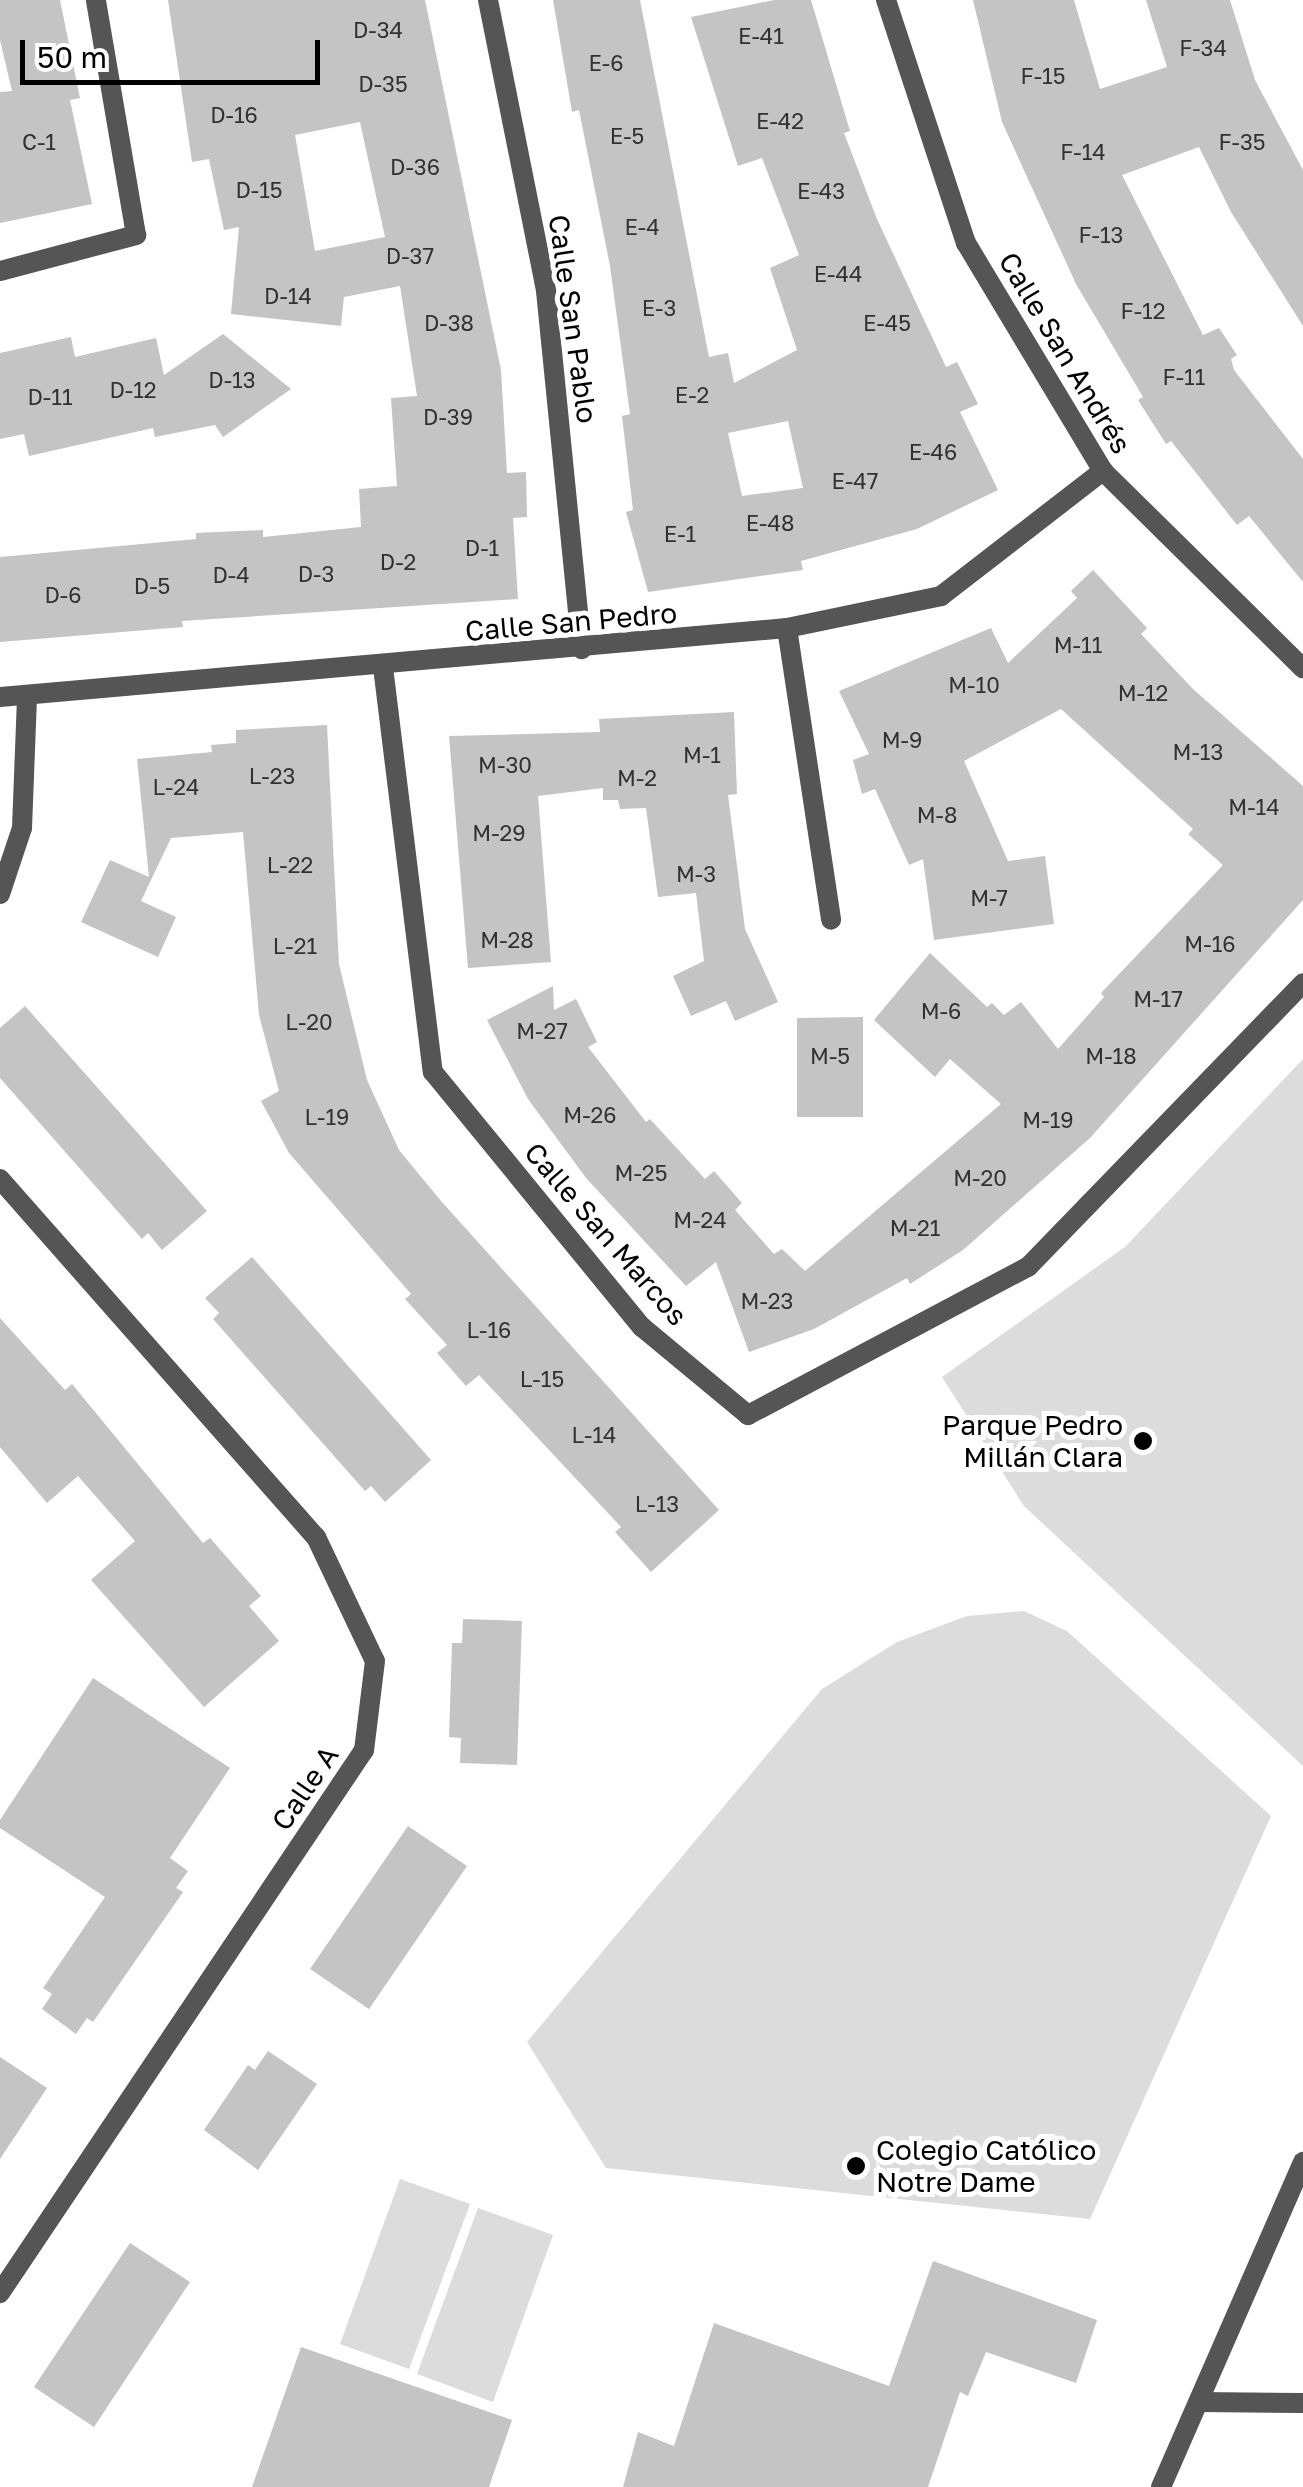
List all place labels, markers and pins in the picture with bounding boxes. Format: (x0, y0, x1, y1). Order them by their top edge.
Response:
place label: Parque Pedro Millán Clara (942, 1408, 1123, 1474)
marker: Parque Pedro Millán Clara (1132, 1430, 1154, 1452)
place label: Colegio Católico Notre Dame (876, 2133, 1096, 2199)
marker: Colegio Católico Notre Dame (845, 2155, 867, 2177)

